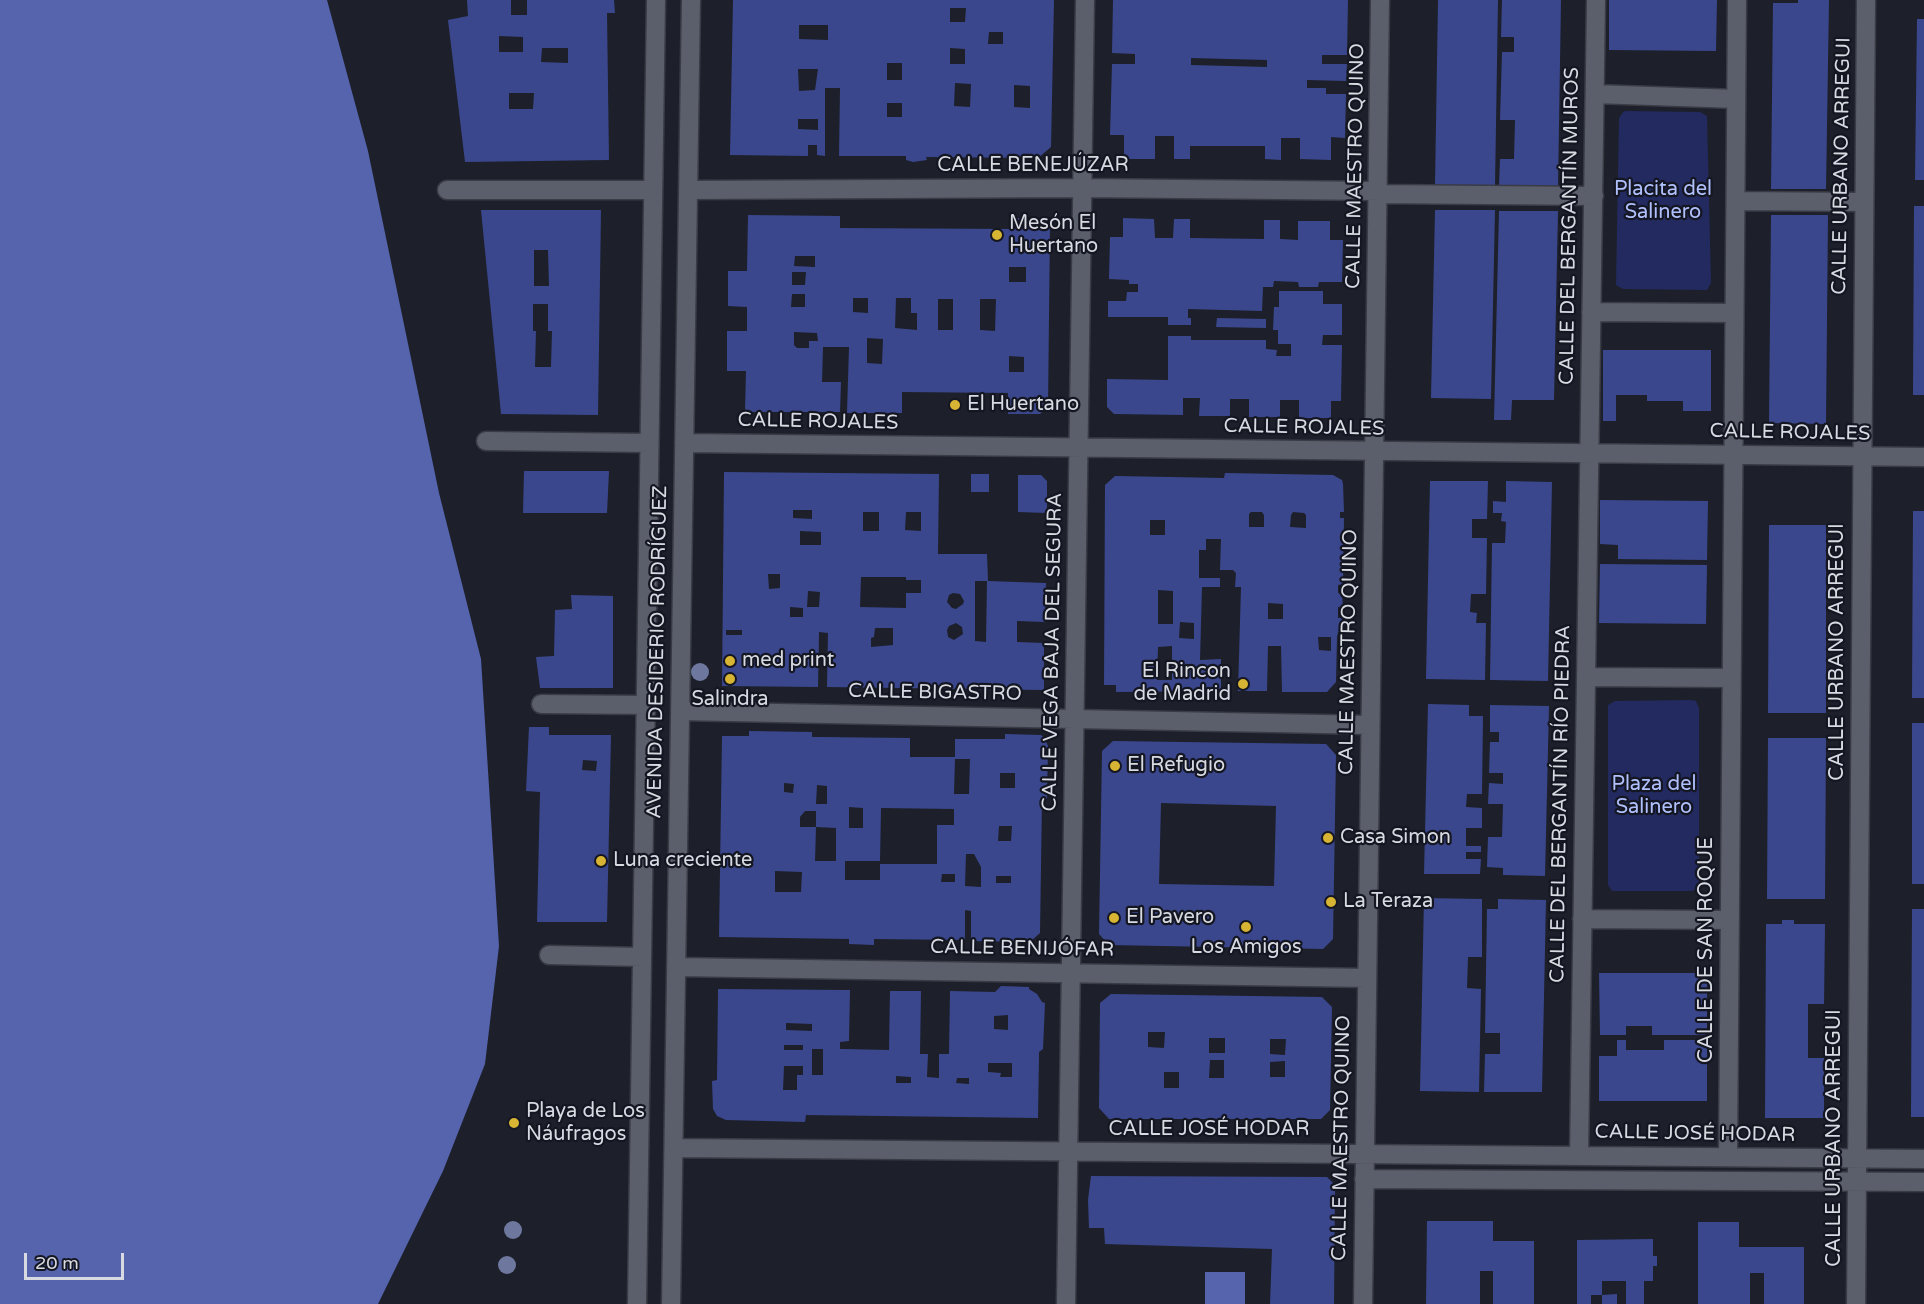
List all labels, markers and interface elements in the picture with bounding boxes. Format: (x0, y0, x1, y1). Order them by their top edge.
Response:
street label: CALLE URBANO ARREGUI (1828, 37, 1856, 295)
street label: CALLE MAESTRO QUINO (1342, 43, 1370, 289)
street label: CALLE DEL BERGANTÍN MUROS (1555, 67, 1585, 385)
street label: CALLE BENEJÚZAR (937, 154, 1129, 178)
park label: Placita del Salinero (1614, 178, 1712, 225)
place label: Mesón El Huertano (1009, 212, 1098, 259)
marker: Mesón El Huertano (990, 228, 1004, 242)
place label: El Huertano (967, 393, 1079, 417)
marker: El Huertano (948, 398, 962, 412)
street label: CALLE ROJALES (737, 409, 899, 435)
street label: CALLE ROJALES (1223, 415, 1385, 441)
street label: CALLE ROJALES (1709, 420, 1871, 446)
street label: AVENIDA DESIDERIO RODRÍGUEZ (643, 485, 673, 819)
street label: CALLE VEGA BAJA DEL SEGURA (1038, 492, 1068, 812)
street label: CALLE URBANO ARREGUI (1826, 523, 1850, 781)
street label: CALLE MAESTRO QUINO (1335, 529, 1363, 775)
street label: CALLE DEL BERGANTÍN RÍO PIEDRA (1546, 625, 1576, 983)
place label: med print (742, 649, 834, 673)
marker: med print (723, 654, 737, 668)
place label: El Rincon de Madrid (1133, 660, 1231, 707)
marker: Salindra (723, 672, 737, 686)
marker: El Rincon de Madrid (1236, 677, 1250, 691)
street label: CALLE BIGASTRO (848, 679, 1022, 707)
place label: Salindra (691, 688, 769, 712)
place label: El Refugio (1127, 754, 1225, 778)
marker: El Refugio (1108, 759, 1122, 773)
park label: Plaza del Salinero (1612, 773, 1696, 820)
place label: Casa Simon (1340, 826, 1451, 850)
marker: Casa Simon (1321, 831, 1335, 845)
street label: CALLE DE SAN ROQUE (1695, 837, 1719, 1063)
place label: Luna creciente (613, 849, 752, 873)
marker: Luna creciente (594, 854, 608, 868)
place label: La Teraza (1343, 890, 1433, 914)
marker: La Teraza (1324, 895, 1338, 909)
place label: El Pavero (1126, 906, 1214, 930)
marker: El Pavero (1107, 911, 1121, 925)
marker: Los Amigos (1239, 920, 1253, 934)
street label: CALLE BENIJÓFAR (930, 935, 1114, 963)
place label: Los Amigos (1191, 936, 1301, 960)
street label: CALLE URBANO ARREGUI (1823, 1009, 1847, 1267)
street label: CALLE MAESTRO QUINO (1328, 1015, 1356, 1261)
place label: Playa de Los Náufragos (526, 1100, 645, 1147)
marker: Playa de Los Náufragos (507, 1116, 521, 1130)
street label: CALLE JOSÉ HODAR (1109, 1118, 1309, 1142)
street label: CALLE JOSÉ HODAR (1594, 1120, 1796, 1148)
scale bar (27, 1241, 128, 1279)
text: 20 m (35, 1252, 79, 1274)

